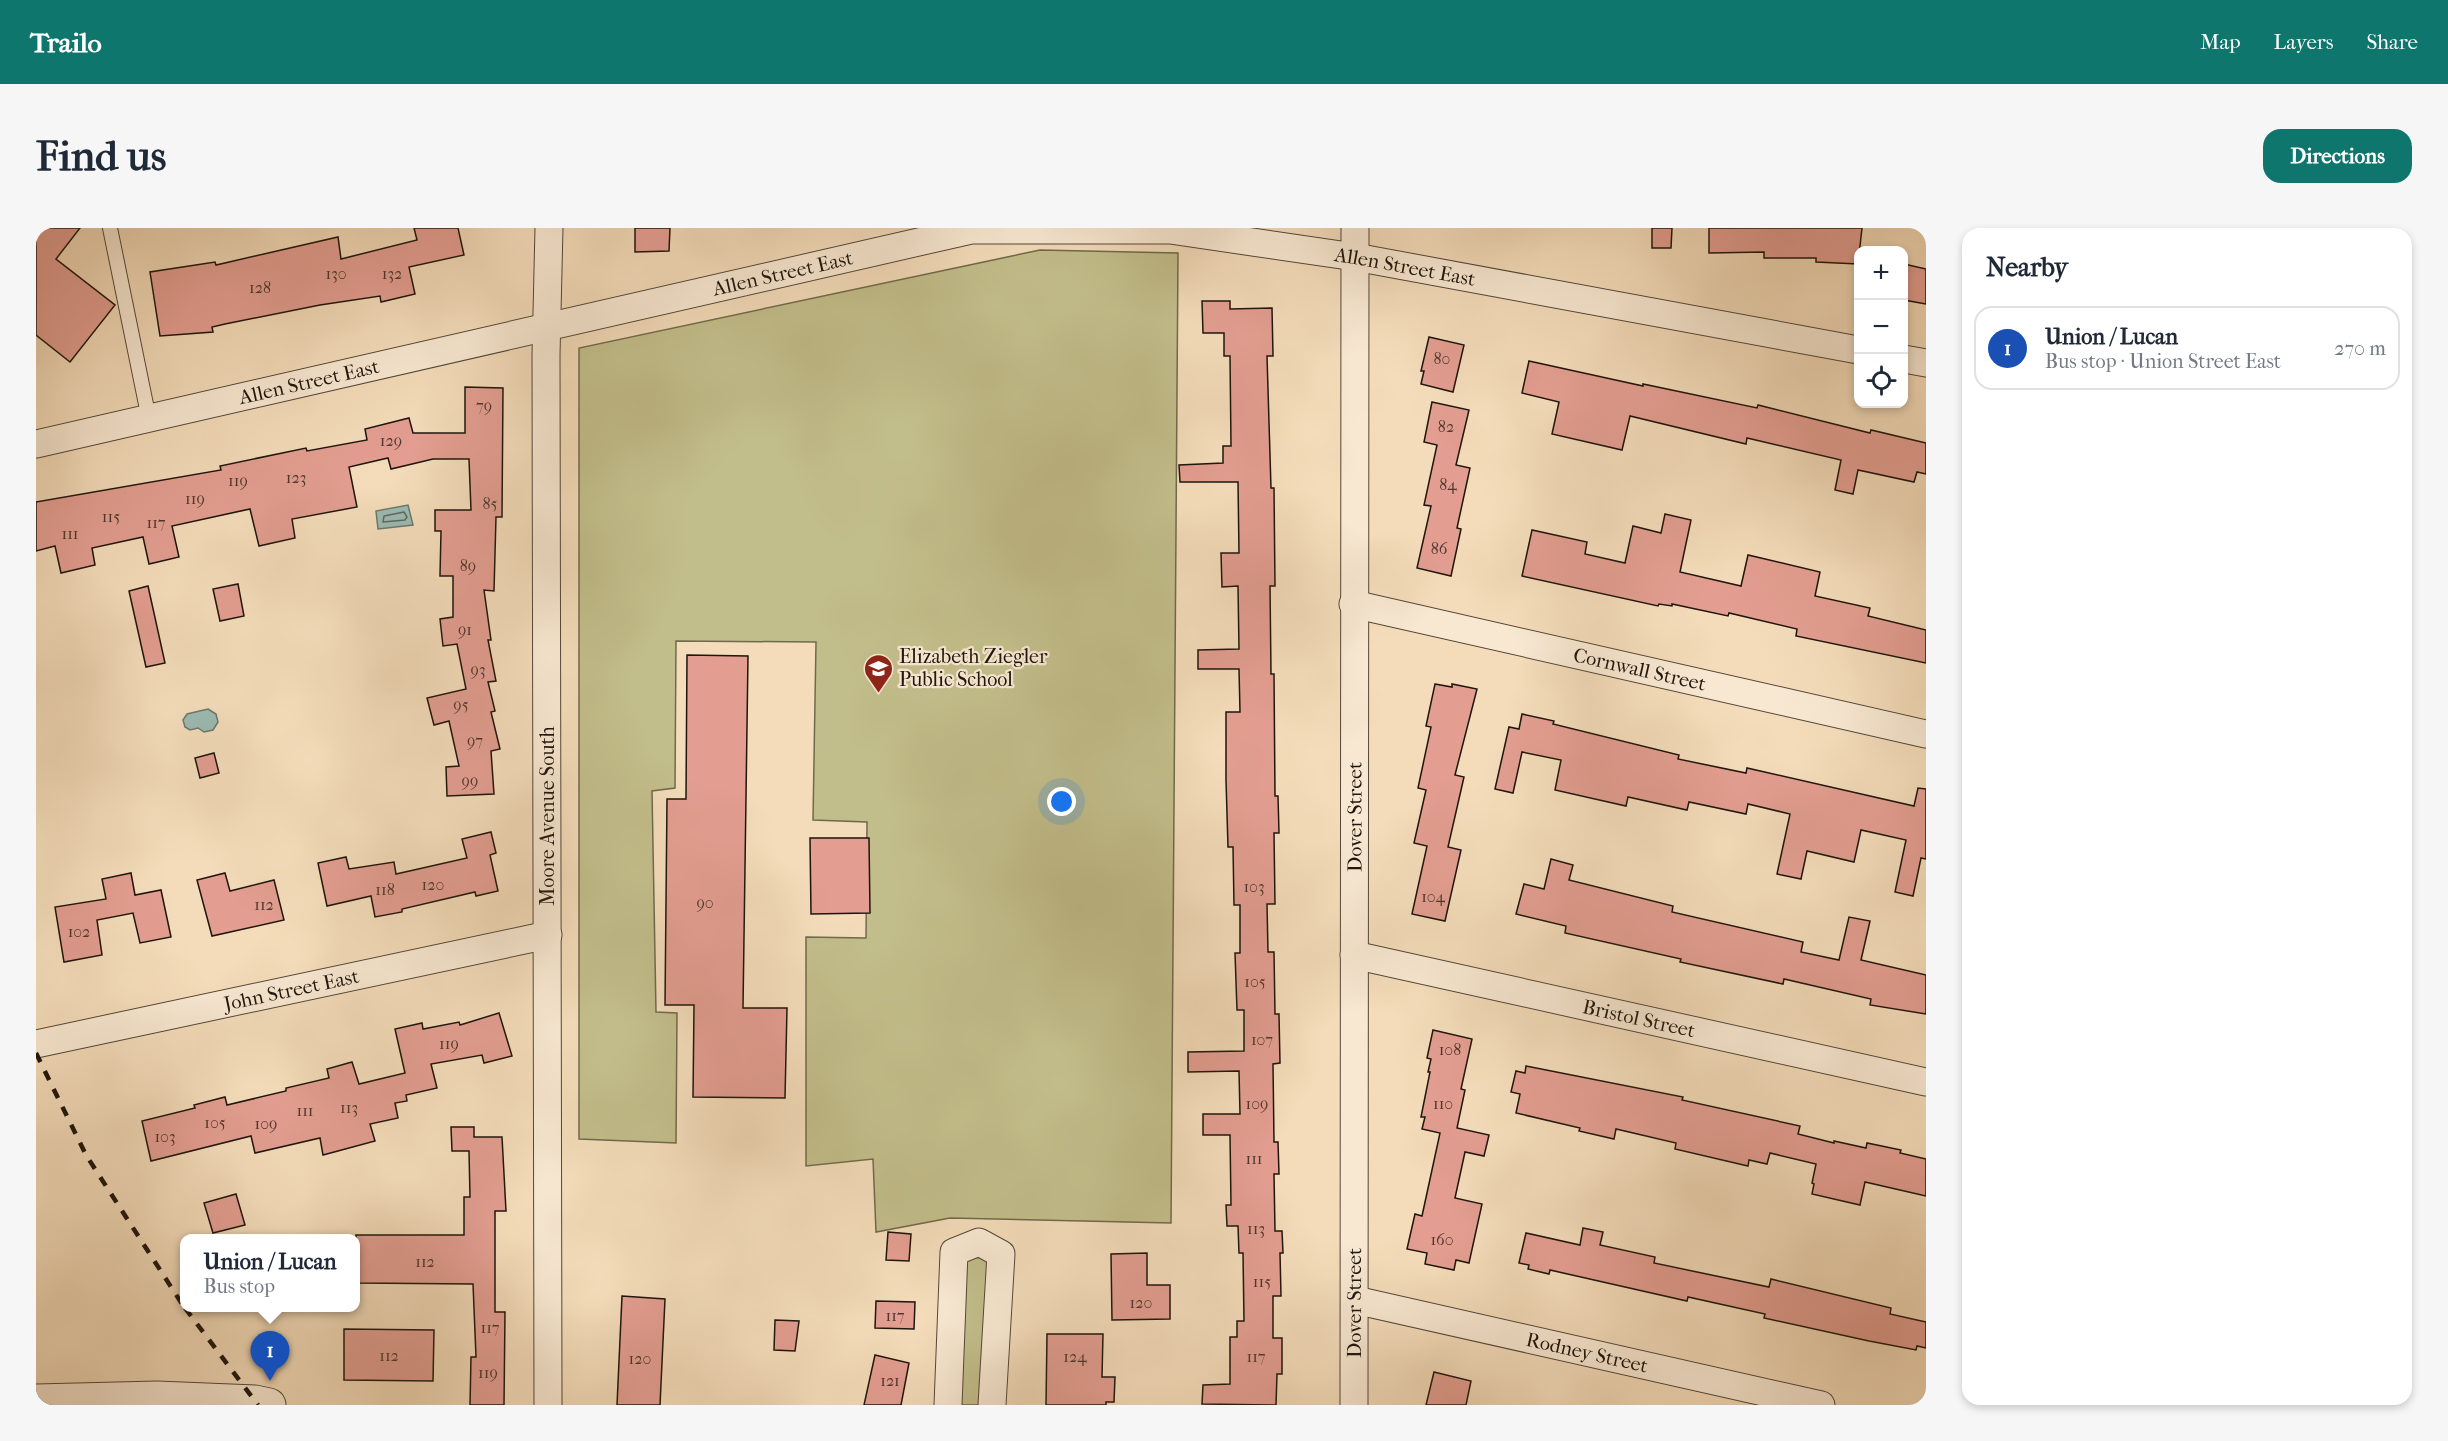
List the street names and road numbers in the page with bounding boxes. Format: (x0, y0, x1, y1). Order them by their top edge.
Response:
street label: Allen Street East (1332, 243, 1477, 291)
street label: Allen Street East (710, 246, 855, 301)
street label: Allen Street East (236, 355, 381, 409)
street label: Cornwall Street (1571, 643, 1708, 696)
street label: Moore Avenue South (536, 725, 559, 906)
street label: Dover Street (1343, 762, 1367, 872)
street label: John Street East (220, 965, 361, 1016)
street label: Bristol Street (1580, 995, 1697, 1042)
street label: Dover Street (1343, 1248, 1366, 1358)
street label: Rodney Street (1524, 1328, 1650, 1378)

